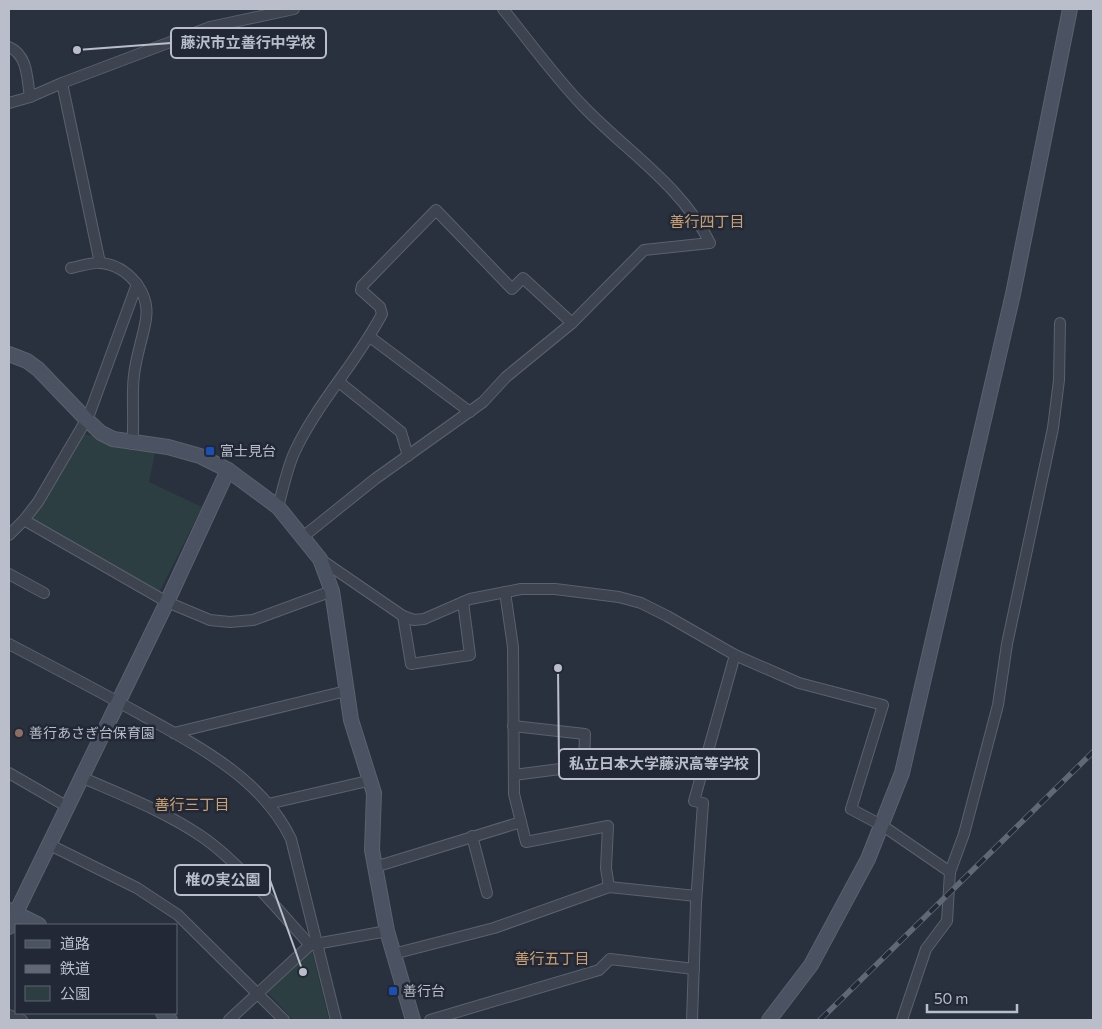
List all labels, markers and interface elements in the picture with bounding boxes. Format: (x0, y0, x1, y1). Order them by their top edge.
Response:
callout: 藤沢市立善行中学校 (171, 28, 326, 58)
text: 藤沢市立善行中学校 (180, 33, 316, 51)
district label: 善行四丁目 (669, 212, 745, 230)
place label: 富士見台 (220, 442, 276, 459)
marker: 富士見台 (204, 445, 216, 457)
place label: 善行あさぎ台保育園 (29, 724, 155, 741)
marker: 善行あさぎ台保育園 (13, 727, 25, 739)
callout: 私立日本大学藤沢高等学校 (559, 749, 759, 779)
text: 私立日本大学藤沢高等学校 (569, 754, 749, 772)
district label: 善行三丁目 (154, 795, 230, 813)
callout: 椎の実公園 (175, 865, 270, 895)
text: 椎の実公園 (185, 870, 261, 888)
legend (15, 924, 178, 1014)
text: 道路 (60, 934, 90, 952)
district label: 善行五丁目 (514, 949, 590, 967)
text: 鉄道 (60, 959, 90, 977)
place label: 善行台 (403, 982, 445, 999)
scale bar (927, 982, 1017, 1014)
text: 公園 (60, 984, 90, 1002)
marker: 善行台 (387, 985, 399, 997)
text: 50 m (934, 989, 968, 1007)

